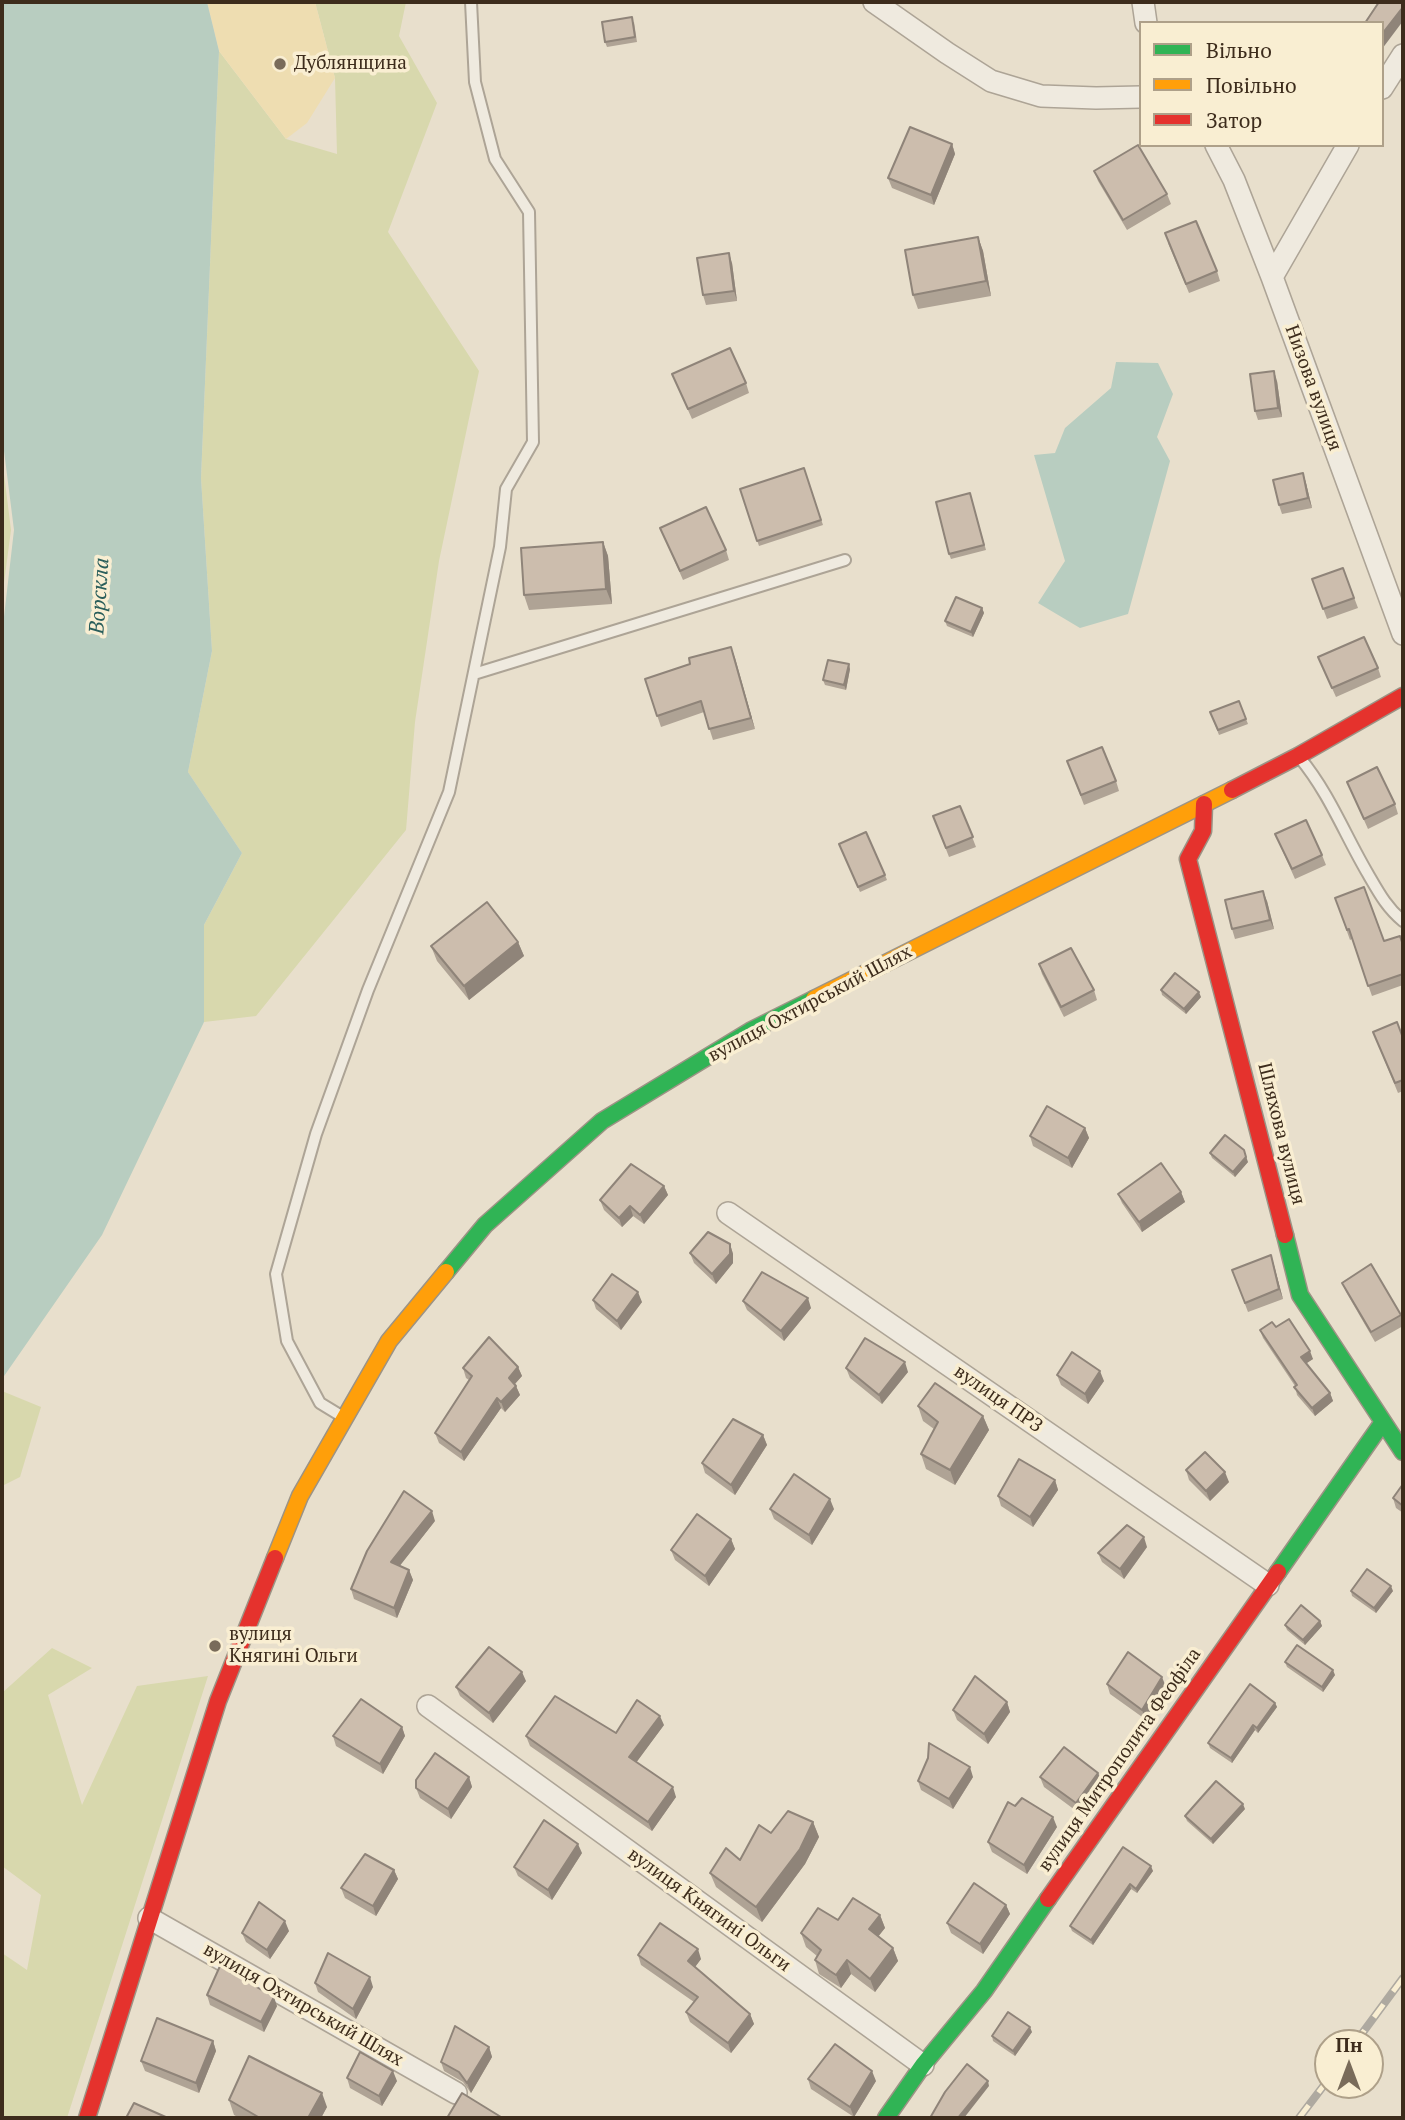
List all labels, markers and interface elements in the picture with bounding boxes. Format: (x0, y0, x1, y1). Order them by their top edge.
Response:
legend (1139, 21, 1384, 147)
text: Вільно (1206, 36, 1272, 64)
place label: Дублянщина (294, 53, 407, 75)
marker: Дублянщина (272, 56, 288, 72)
text: Повільно (1206, 71, 1297, 99)
text: Затор (1206, 106, 1262, 134)
street label: Низова вулиця (1280, 322, 1346, 454)
water label: Ворскла (85, 557, 115, 635)
street label: вулиця Охтирський Шлях (704, 941, 916, 1067)
street label: Шляхова вулиця (1252, 1061, 1310, 1207)
street label: вулиця ПРЗ (949, 1360, 1047, 1438)
place label: вулиця Княгині Ольги (229, 1624, 358, 1668)
marker: вулиця Княгині Ольги (207, 1638, 223, 1654)
street label: вулиця Митрополита Феофіла (1034, 1644, 1206, 1876)
street label: вулиця Княгині Ольги (623, 1843, 795, 1977)
street label: вулиця Охтирський Шлях (199, 1938, 407, 2072)
north arrow (1314, 2029, 1384, 2099)
text: Пн (1335, 2032, 1363, 2057)

